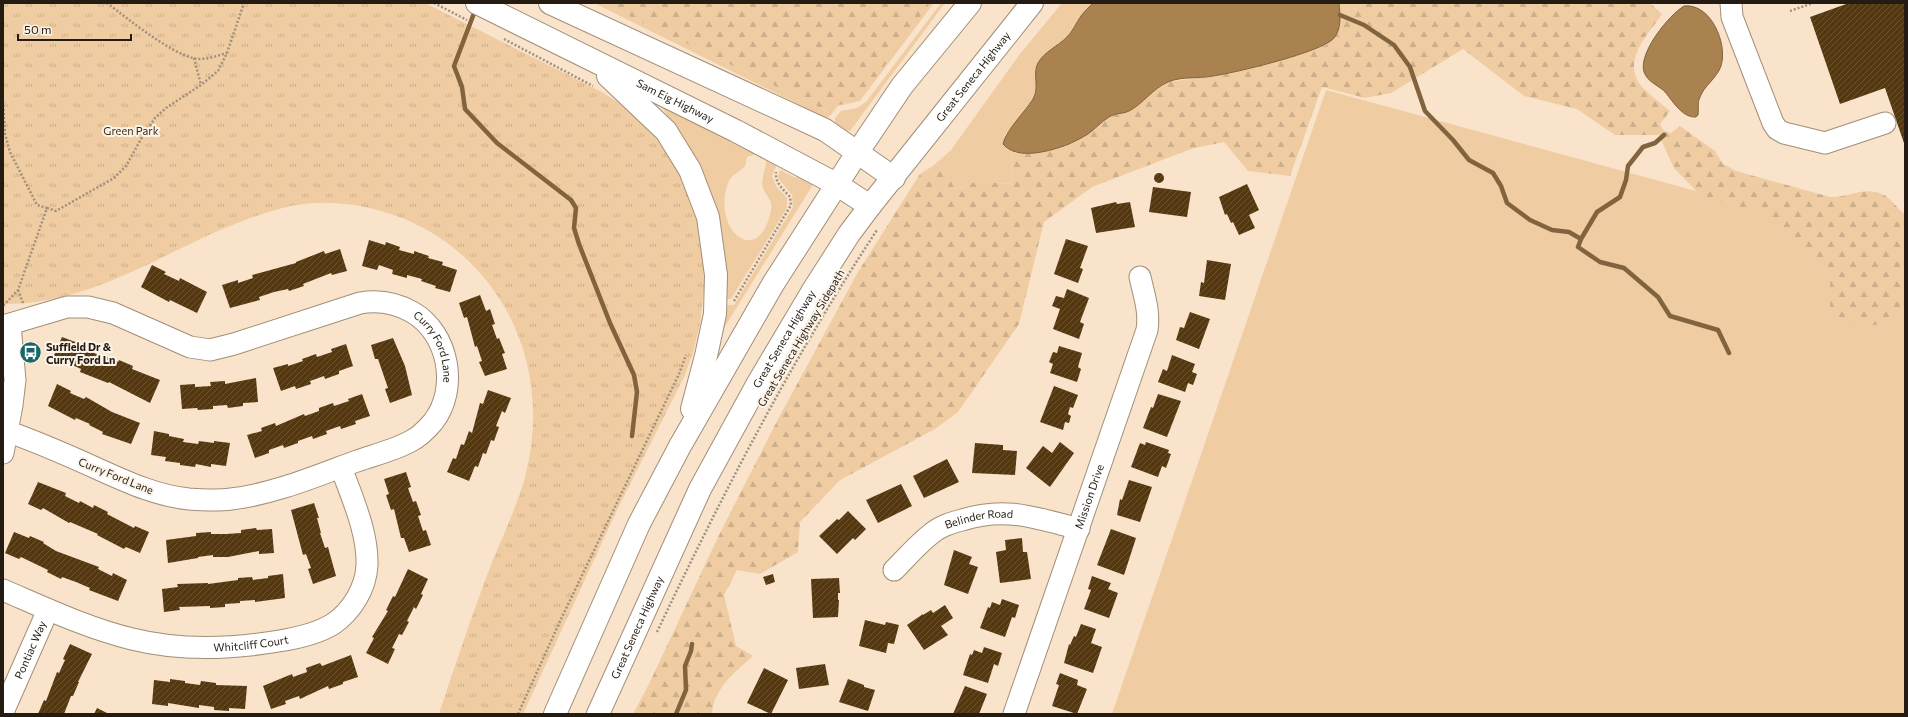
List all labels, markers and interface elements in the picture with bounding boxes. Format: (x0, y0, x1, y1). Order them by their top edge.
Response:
scale bar (18, 16, 131, 42)
text: 50 m (24, 22, 52, 36)
street label: Great Seneca Highway (933, 28, 1013, 124)
street label: Sam Eig Highway (635, 76, 716, 125)
park label: Green Park (103, 124, 159, 137)
street label: Great Seneca Highway Sidepath (755, 267, 847, 409)
street label: Great Seneca Highway (750, 288, 818, 390)
street label: Curry Ford Lane (411, 308, 455, 383)
bus stop icon: Suffield Dr & Curry Ford Ln (17, 340, 43, 366)
place label: Suffield Dr & Curry Ford Ln (46, 340, 115, 366)
street label: Curry Ford Lane (77, 455, 156, 497)
street label: Mission Drive (1072, 462, 1106, 531)
street label: Belinder Road (943, 507, 1013, 531)
street label: Great Seneca Highway (608, 574, 666, 681)
street label: Pontiac Way (11, 618, 49, 681)
street label: Whitcliff Court (213, 632, 290, 653)

